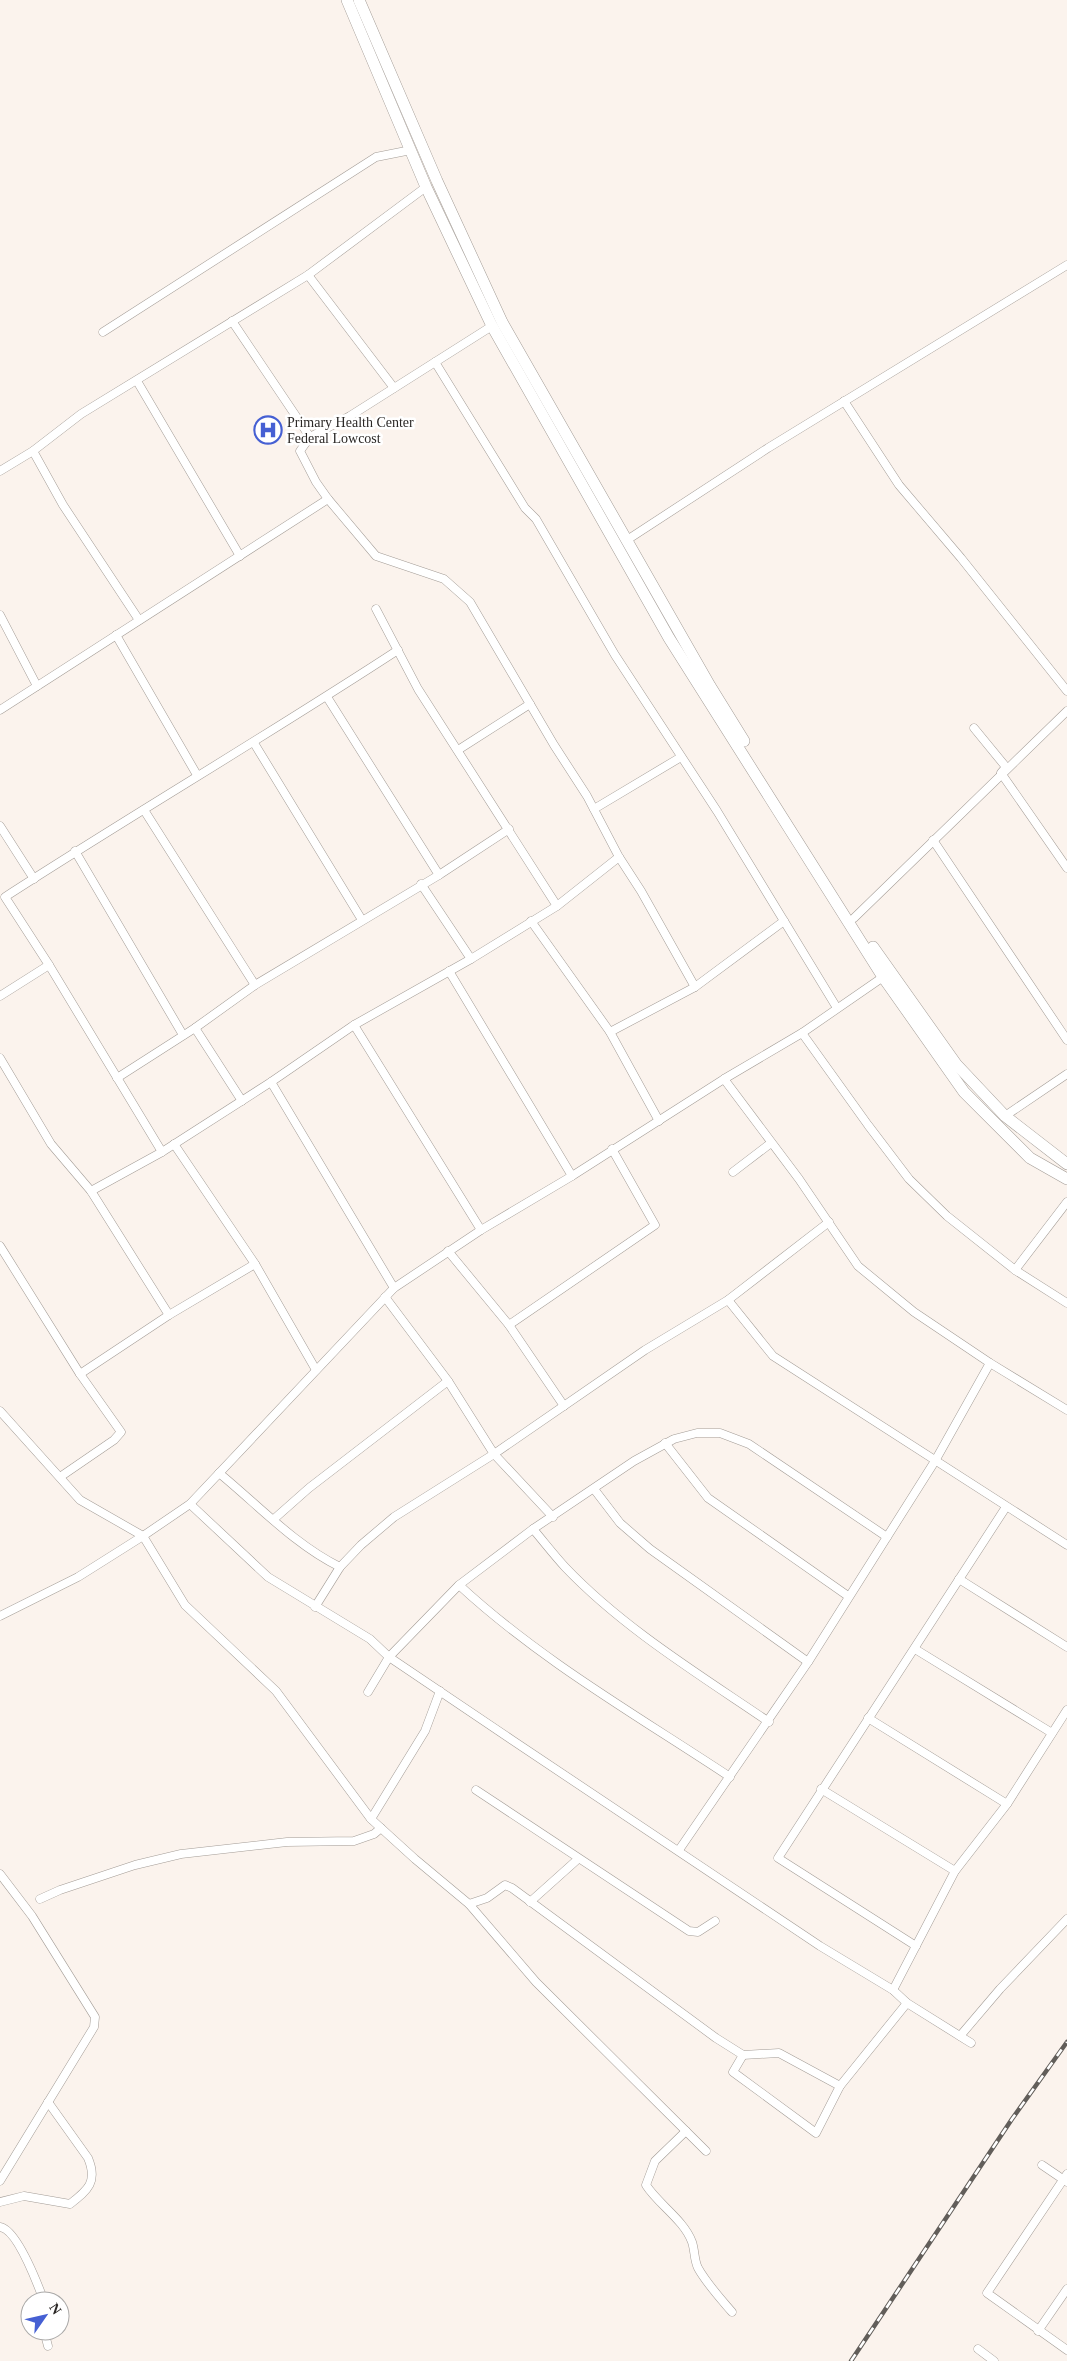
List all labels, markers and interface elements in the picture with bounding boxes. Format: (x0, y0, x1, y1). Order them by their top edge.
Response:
hospital icon: Primary Health Center Federal Lowcost (253, 415, 283, 445)
place label: Primary Health Center Federal Lowcost (287, 415, 414, 446)
north arrow (20, 2291, 70, 2341)
text: N (46, 2301, 64, 2317)

